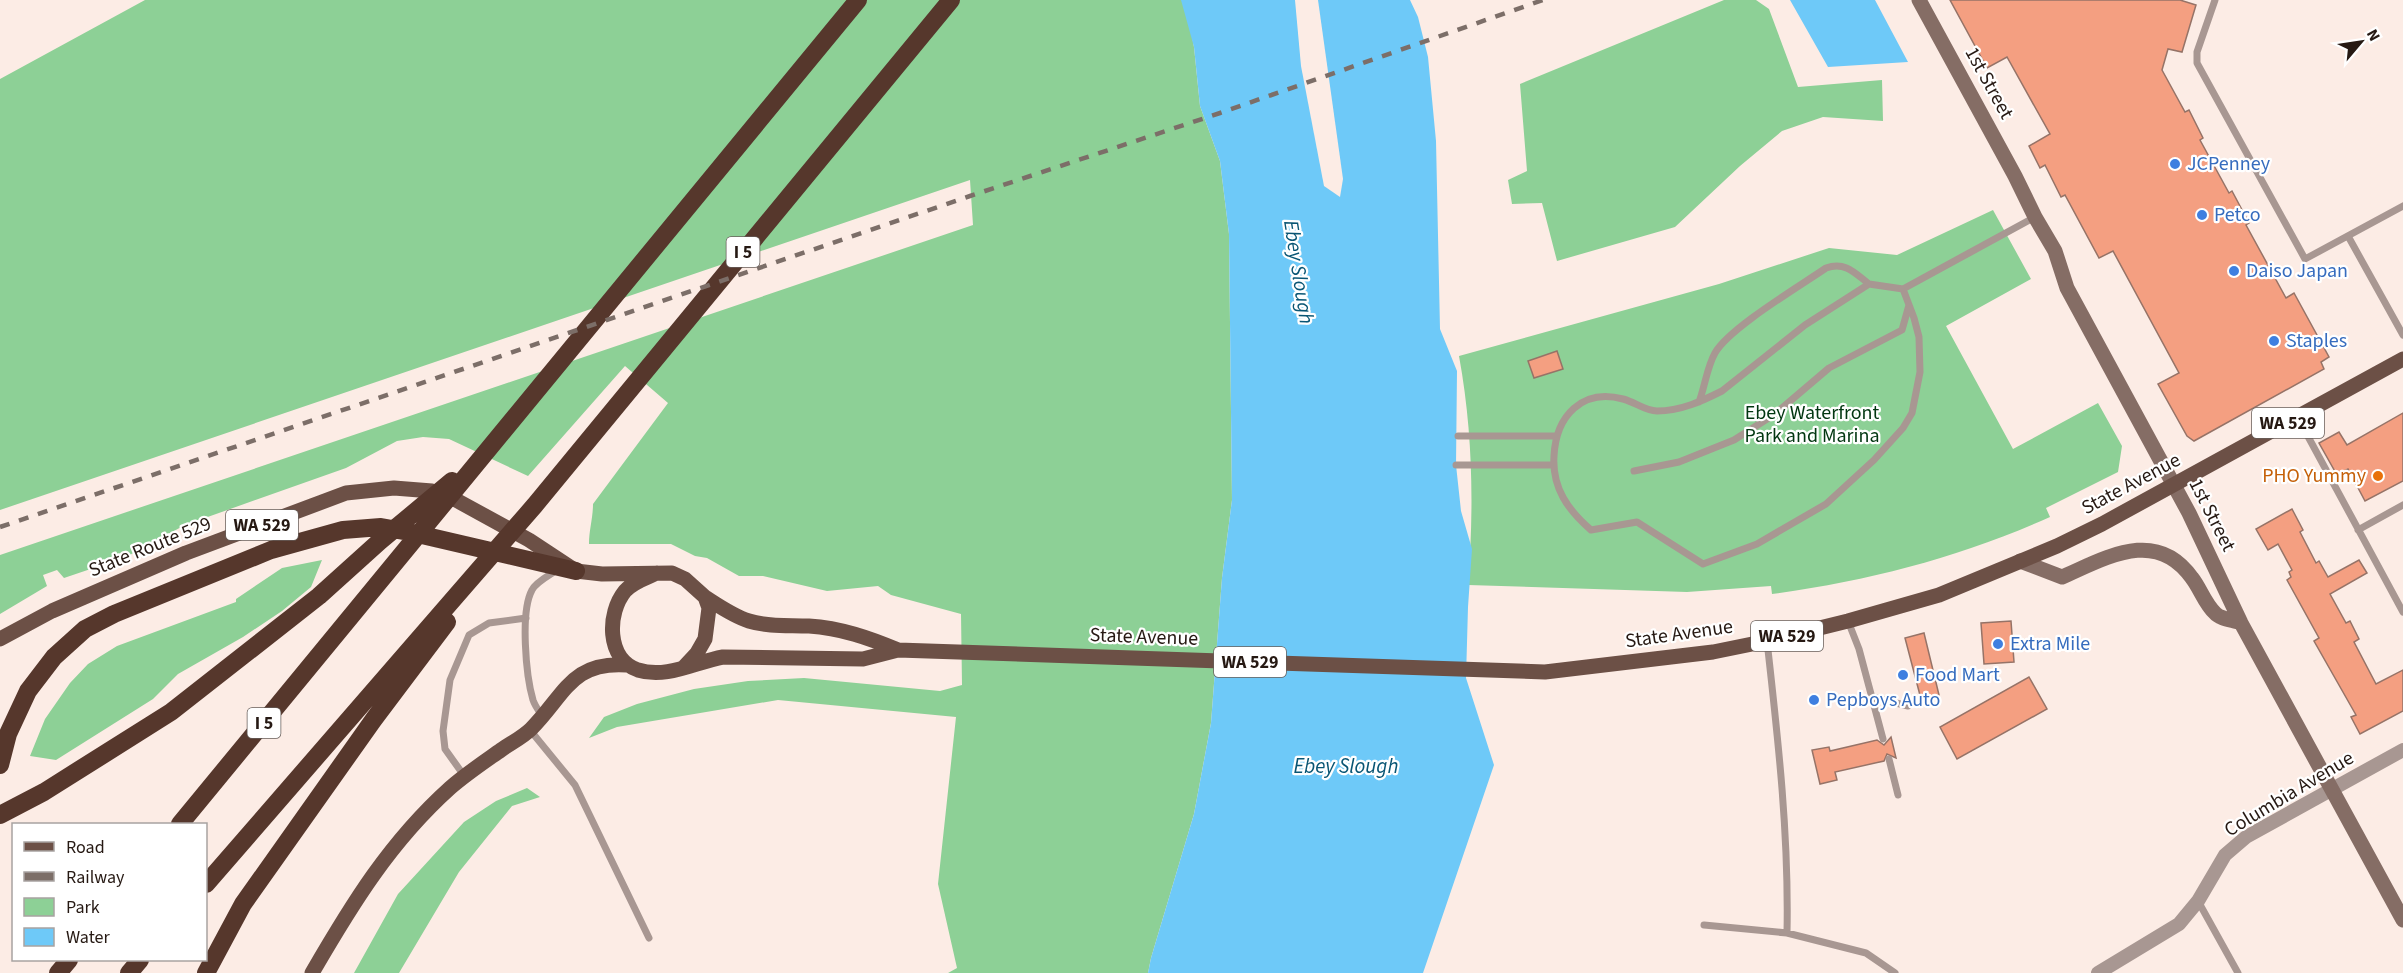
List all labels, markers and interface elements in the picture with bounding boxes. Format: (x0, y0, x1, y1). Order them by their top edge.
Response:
north arrow (2331, 12, 2391, 72)
text: N (2361, 25, 2385, 45)
street label: 1st Street (1958, 42, 2020, 124)
place label: JCPenney (2187, 150, 2271, 178)
marker: JCPenney (2168, 157, 2182, 171)
place label: Petco (2214, 201, 2261, 229)
marker: Petco (2195, 208, 2209, 222)
water label: Ebey Slough (1276, 218, 1322, 326)
road number: I 5 (726, 237, 760, 267)
place label: Daiso Japan (2246, 257, 2348, 285)
marker: Daiso Japan (2227, 264, 2241, 278)
place label: Staples (2286, 327, 2347, 355)
marker: Staples (2267, 334, 2281, 348)
park label: Ebey Waterfront Park and Marina (1744, 399, 1880, 450)
road number: WA 529 (2252, 408, 2324, 438)
street label: State Avenue (2077, 446, 2185, 522)
place label: PHO Yummy (2262, 462, 2367, 490)
marker: PHO Yummy (2371, 469, 2385, 483)
street label: 1st Street (2182, 474, 2242, 557)
street label: State Route 529 (85, 510, 215, 584)
road number: WA 529 (226, 510, 298, 540)
street label: State Avenue (1623, 613, 1735, 655)
street label: State Avenue (1089, 621, 1199, 653)
road number: WA 529 (1751, 621, 1823, 651)
place label: Extra Mile (2010, 630, 2090, 658)
marker: Extra Mile (1991, 637, 2005, 651)
road number: WA 529 (1214, 647, 1286, 677)
place label: Food Mart (1915, 661, 2000, 689)
marker: Food Mart (1896, 668, 1910, 682)
place label: Pepboys Auto (1826, 686, 1940, 714)
marker: Pepboys Auto (1807, 693, 1821, 707)
road number: I 5 (248, 708, 280, 738)
street label: Columbia Avenue (2219, 744, 2359, 844)
water label: Ebey Slough (1294, 751, 1398, 781)
legend (12, 823, 207, 961)
text: Road (66, 835, 105, 860)
text: Railway (66, 865, 125, 890)
text: Park (66, 895, 100, 920)
text: Water (66, 925, 110, 950)

